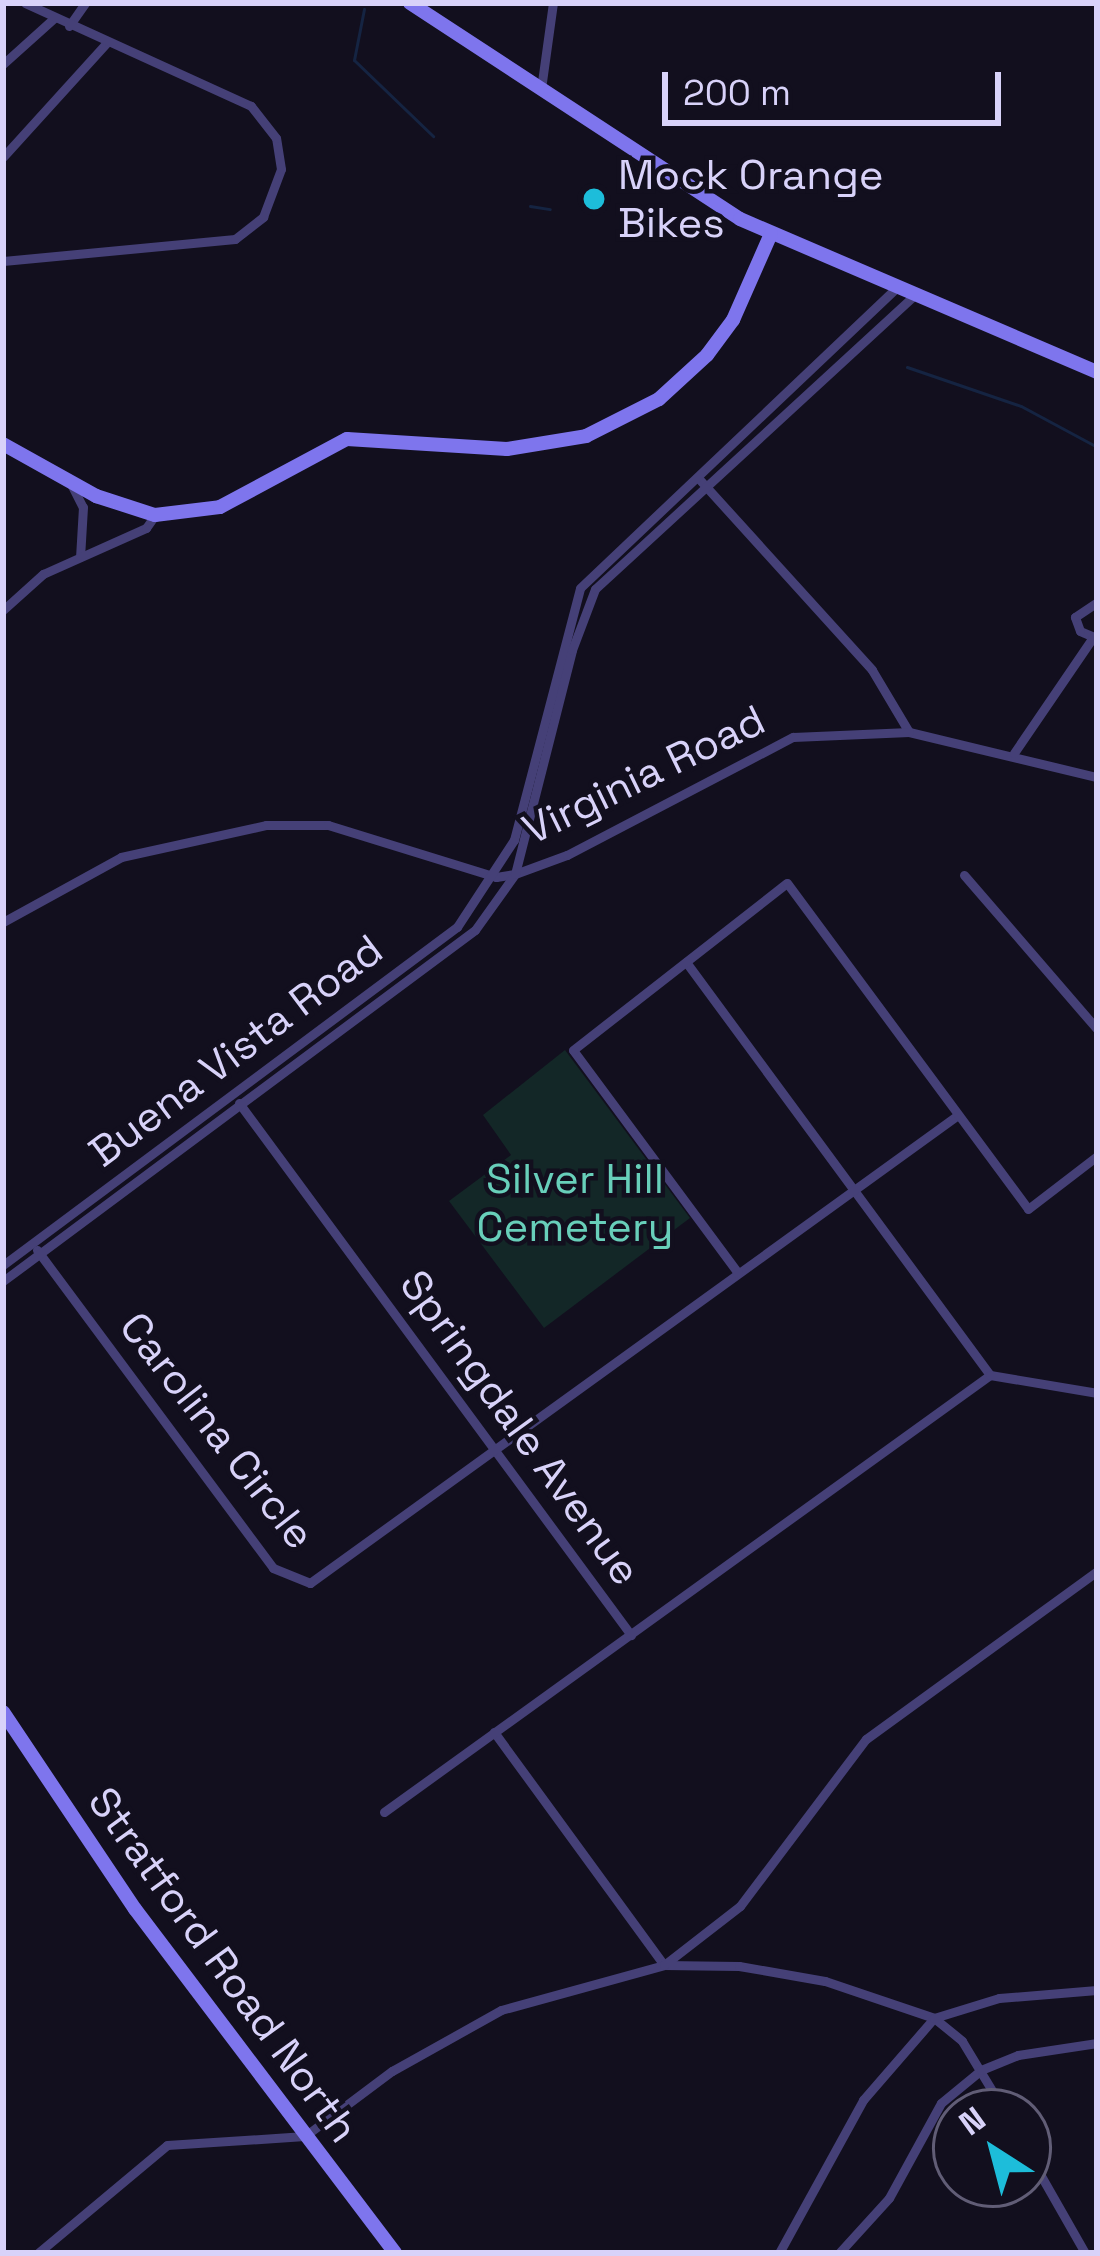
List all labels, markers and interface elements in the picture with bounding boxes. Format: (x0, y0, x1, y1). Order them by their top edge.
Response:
scale bar (668, 48, 1007, 122)
text: 200 m (683, 70, 791, 116)
place label: Mock Orange Bikes (618, 150, 884, 249)
marker: Mock Orange Bikes (581, 186, 607, 212)
street label: Virginia Road (515, 695, 773, 855)
street label: Buena Vista Road (79, 924, 393, 1178)
park label: Silver Hill Cemetery (477, 1154, 673, 1252)
street label: Springdale Avenue (389, 1261, 651, 1595)
street label: Carolina Circle (109, 1303, 325, 1559)
street label: Stratford Road North (77, 1778, 369, 2152)
north arrow (932, 2088, 1052, 2208)
text: N (951, 2098, 994, 2145)

